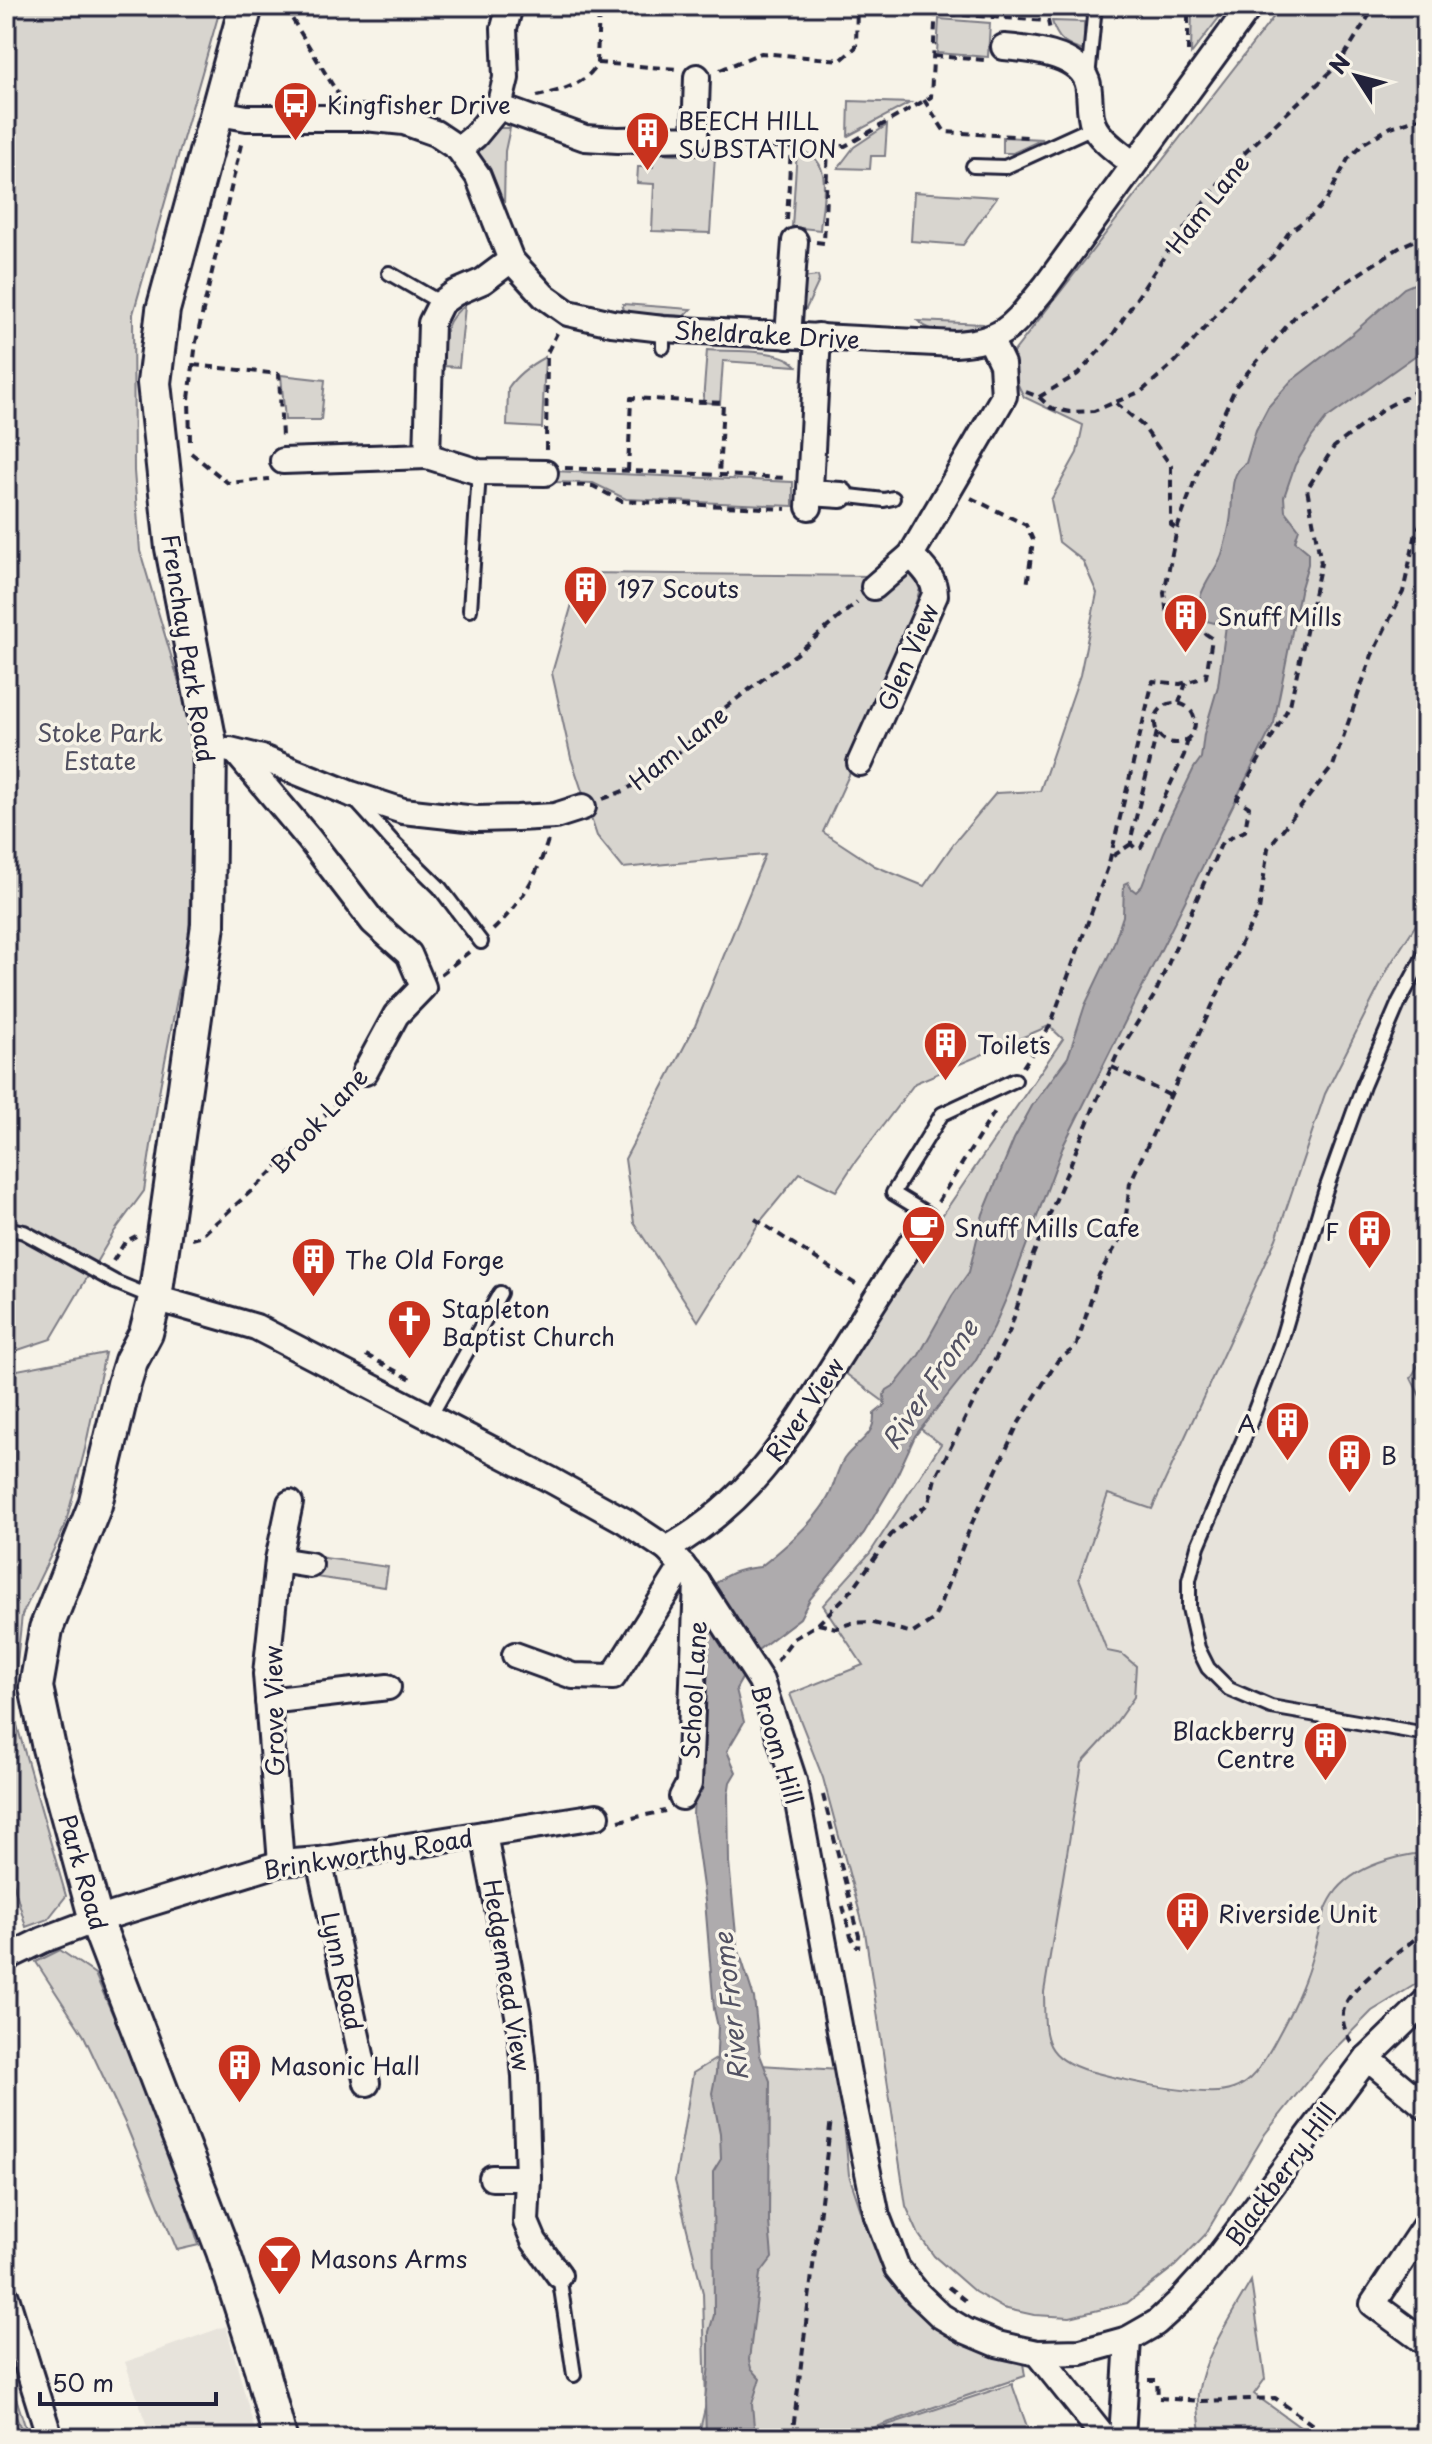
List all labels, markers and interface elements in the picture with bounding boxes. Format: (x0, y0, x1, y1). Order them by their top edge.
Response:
north arrow (1316, 36, 1396, 116)
text: N (1320, 47, 1357, 80)
bus stop icon: Kingfisher Drive (272, 80, 320, 143)
place label: Kingfisher Drive (327, 86, 511, 122)
place label: BEECH HILL SUBSTATION (678, 102, 837, 166)
building icon: BEECH HILL SUBSTATION (623, 110, 671, 173)
street label: Ham Lane (1157, 146, 1257, 260)
street label: Sheldrake Drive (673, 311, 861, 357)
street label: Frenchay Park Road (153, 531, 225, 765)
building icon: 197 Scouts (562, 564, 610, 627)
place label: 197 Scouts (617, 570, 739, 606)
building icon: Snuff Mills (1162, 592, 1210, 655)
street label: Glen View (867, 597, 947, 716)
place label: Snuff Mills (1217, 598, 1342, 634)
street label: Ham Lane (621, 696, 735, 798)
park label: Stoke Park Estate (37, 714, 163, 778)
building icon: Toilets (922, 1020, 970, 1083)
place label: Toilets (977, 1026, 1051, 1062)
street label: Brook Lane (260, 1059, 376, 1181)
cafe icon: Snuff Mills Cafe (899, 1203, 947, 1266)
building icon: F (1346, 1207, 1394, 1270)
place label: Snuff Mills Cafe (954, 1209, 1140, 1245)
place label: F (1325, 1213, 1339, 1249)
building icon: The Old Forge (290, 1235, 338, 1298)
place label: The Old Forge (345, 1241, 504, 1277)
place label: Stapleton Baptist Church (441, 1290, 615, 1354)
church icon: Stapleton Baptist Church (386, 1298, 434, 1361)
water label: River Frome (871, 1310, 988, 1457)
street label: River View (756, 1349, 852, 1468)
building icon: A (1263, 1399, 1311, 1462)
place label: A (1238, 1405, 1256, 1441)
building icon: B (1326, 1431, 1374, 1494)
place label: B (1381, 1437, 1397, 1473)
street label: School Lane (671, 1620, 715, 1760)
street label: Grove View (254, 1645, 292, 1777)
street label: Broom Hill (743, 1680, 813, 1808)
place label: Blackberry Centre (1172, 1712, 1295, 1776)
building icon: Blackberry Centre (1302, 1720, 1350, 1783)
street label: Park Road (50, 1810, 118, 1934)
street label: Brinkworthy Road (261, 1819, 475, 1887)
street label: Hedgemead View (475, 1877, 541, 2074)
building icon: Riverside Unit (1163, 1889, 1211, 1952)
place label: Riverside Unit (1218, 1895, 1378, 1931)
street label: Lynn Road (313, 1908, 373, 2034)
water label: River Frome (703, 1930, 757, 2083)
building icon: Masonic Hall (215, 2041, 263, 2104)
place label: Masonic Hall (270, 2047, 420, 2083)
street label: Blackberry Hill (1216, 2095, 1344, 2253)
bar icon: Masons Arms (255, 2234, 303, 2297)
place label: Masons Arms (310, 2240, 467, 2276)
scale bar (40, 2356, 216, 2406)
text: 50 m (52, 2364, 114, 2400)

